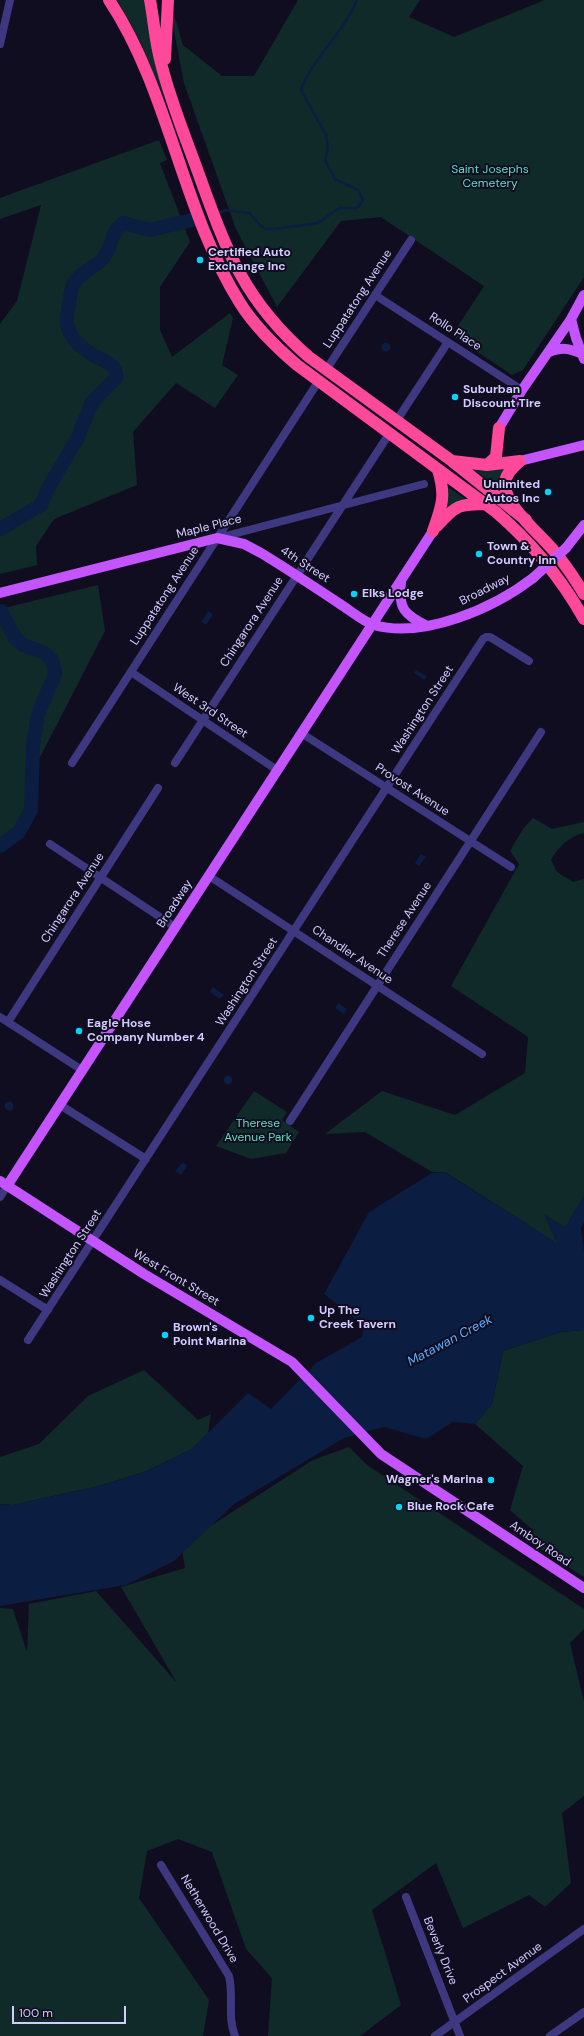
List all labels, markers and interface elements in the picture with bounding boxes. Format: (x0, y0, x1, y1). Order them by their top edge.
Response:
park label: Saint Josephs Cemetery (451, 163, 529, 191)
place label: Certified Auto Exchange Inc (208, 246, 291, 274)
street label: Luppatatong Avenue (321, 247, 395, 351)
marker: Certified Auto Exchange Inc (195, 255, 205, 265)
street label: Rollo Place (426, 310, 484, 354)
place label: Suburban Discount Tire (463, 383, 541, 411)
marker: Suburban Discount Tire (450, 392, 460, 402)
place label: Unlimited Autos Inc (483, 478, 540, 506)
marker: Unlimited Autos Inc (543, 487, 553, 497)
street label: Maple Place (175, 512, 243, 542)
place label: Town & Country Inn (487, 540, 556, 568)
street label: Luppatatong Avenue (128, 544, 202, 648)
street label: 4th Street (278, 544, 332, 586)
marker: Town & Country Inn (474, 549, 484, 559)
street label: Broadway (457, 571, 513, 609)
street label: Chingarora Avenue (217, 574, 287, 670)
place label: Elks Lodge (362, 587, 424, 601)
marker: Elks Lodge (349, 589, 359, 599)
street label: Washington Street (389, 663, 457, 757)
street label: West 3rd Street (170, 681, 250, 741)
street label: Provost Avenue (372, 761, 452, 819)
street label: Chingarora Avenue (38, 850, 108, 946)
street label: Broadway (154, 877, 196, 931)
street label: Therese Avenue (375, 879, 435, 961)
street label: Chandler Avenue (309, 923, 395, 987)
street label: Washington Street (213, 935, 281, 1029)
place label: Eagle Hose Company Number 4 (87, 1017, 205, 1045)
marker: Eagle Hose Company Number 4 (74, 1026, 84, 1036)
park label: Therese Avenue Park (224, 1117, 292, 1145)
street label: Washington Street (37, 1207, 105, 1301)
street label: West Front Street (130, 1247, 222, 1309)
place label: Up The Creek Tavern (319, 1304, 396, 1332)
water label: Matawan Creek (405, 1312, 495, 1370)
marker: Up The Creek Tavern (306, 1313, 316, 1323)
place label: Brown's Point Marina (173, 1321, 246, 1349)
marker: Brown's Point Marina (160, 1330, 170, 1340)
place label: Wagner's Marina (386, 1473, 483, 1487)
marker: Wagner's Marina (486, 1475, 496, 1485)
place label: Blue Rock Cafe (407, 1500, 494, 1514)
marker: Blue Rock Cafe (394, 1502, 404, 1512)
street label: Amboy Road (507, 1518, 573, 1570)
street label: Netherwood Drive (177, 1872, 241, 1966)
street label: Beverly Drive (420, 1915, 460, 1987)
street label: Prospect Avenue (461, 1940, 545, 2006)
scale bar (14, 1998, 128, 2024)
text: 100 m (19, 2005, 53, 2021)

